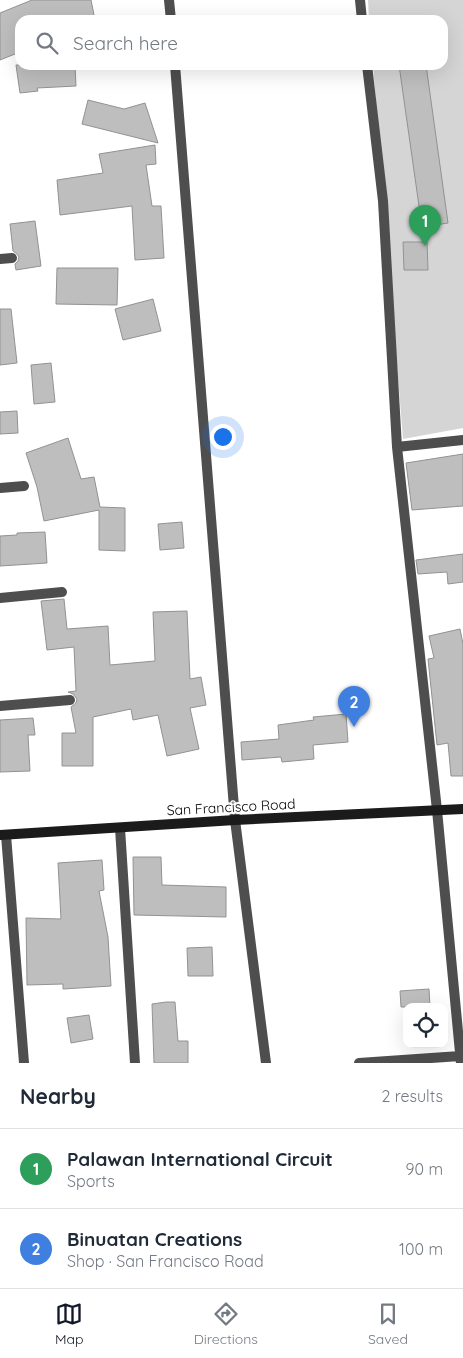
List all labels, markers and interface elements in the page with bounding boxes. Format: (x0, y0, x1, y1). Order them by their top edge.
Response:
search box (15, 15, 448, 70)
icon: search (33, 29, 61, 57)
text: Search here (73, 31, 178, 55)
pin: 1 (409, 205, 441, 246)
your location (210, 424, 236, 450)
pin: 2 (338, 686, 370, 727)
street label: San Francisco Road (166, 795, 296, 819)
map controls (403, 1003, 448, 1048)
button: locate (403, 1003, 448, 1048)
text: Nearby (20, 1083, 96, 1109)
text: 2 results (381, 1086, 443, 1106)
text: Palawan International Circuit (67, 1147, 333, 1171)
text: 1 (33, 1159, 39, 1179)
text: 90 m (406, 1159, 443, 1179)
text: Sports (67, 1171, 115, 1191)
text: Binuatan Creations (67, 1227, 242, 1251)
text: 2 (31, 1239, 41, 1259)
text: 100 m (399, 1239, 443, 1259)
text: Shop · San Francisco Road (67, 1251, 264, 1271)
tab: Map (55, 1300, 84, 1348)
tab: Directions (194, 1300, 258, 1348)
tab: Saved (368, 1300, 408, 1348)

